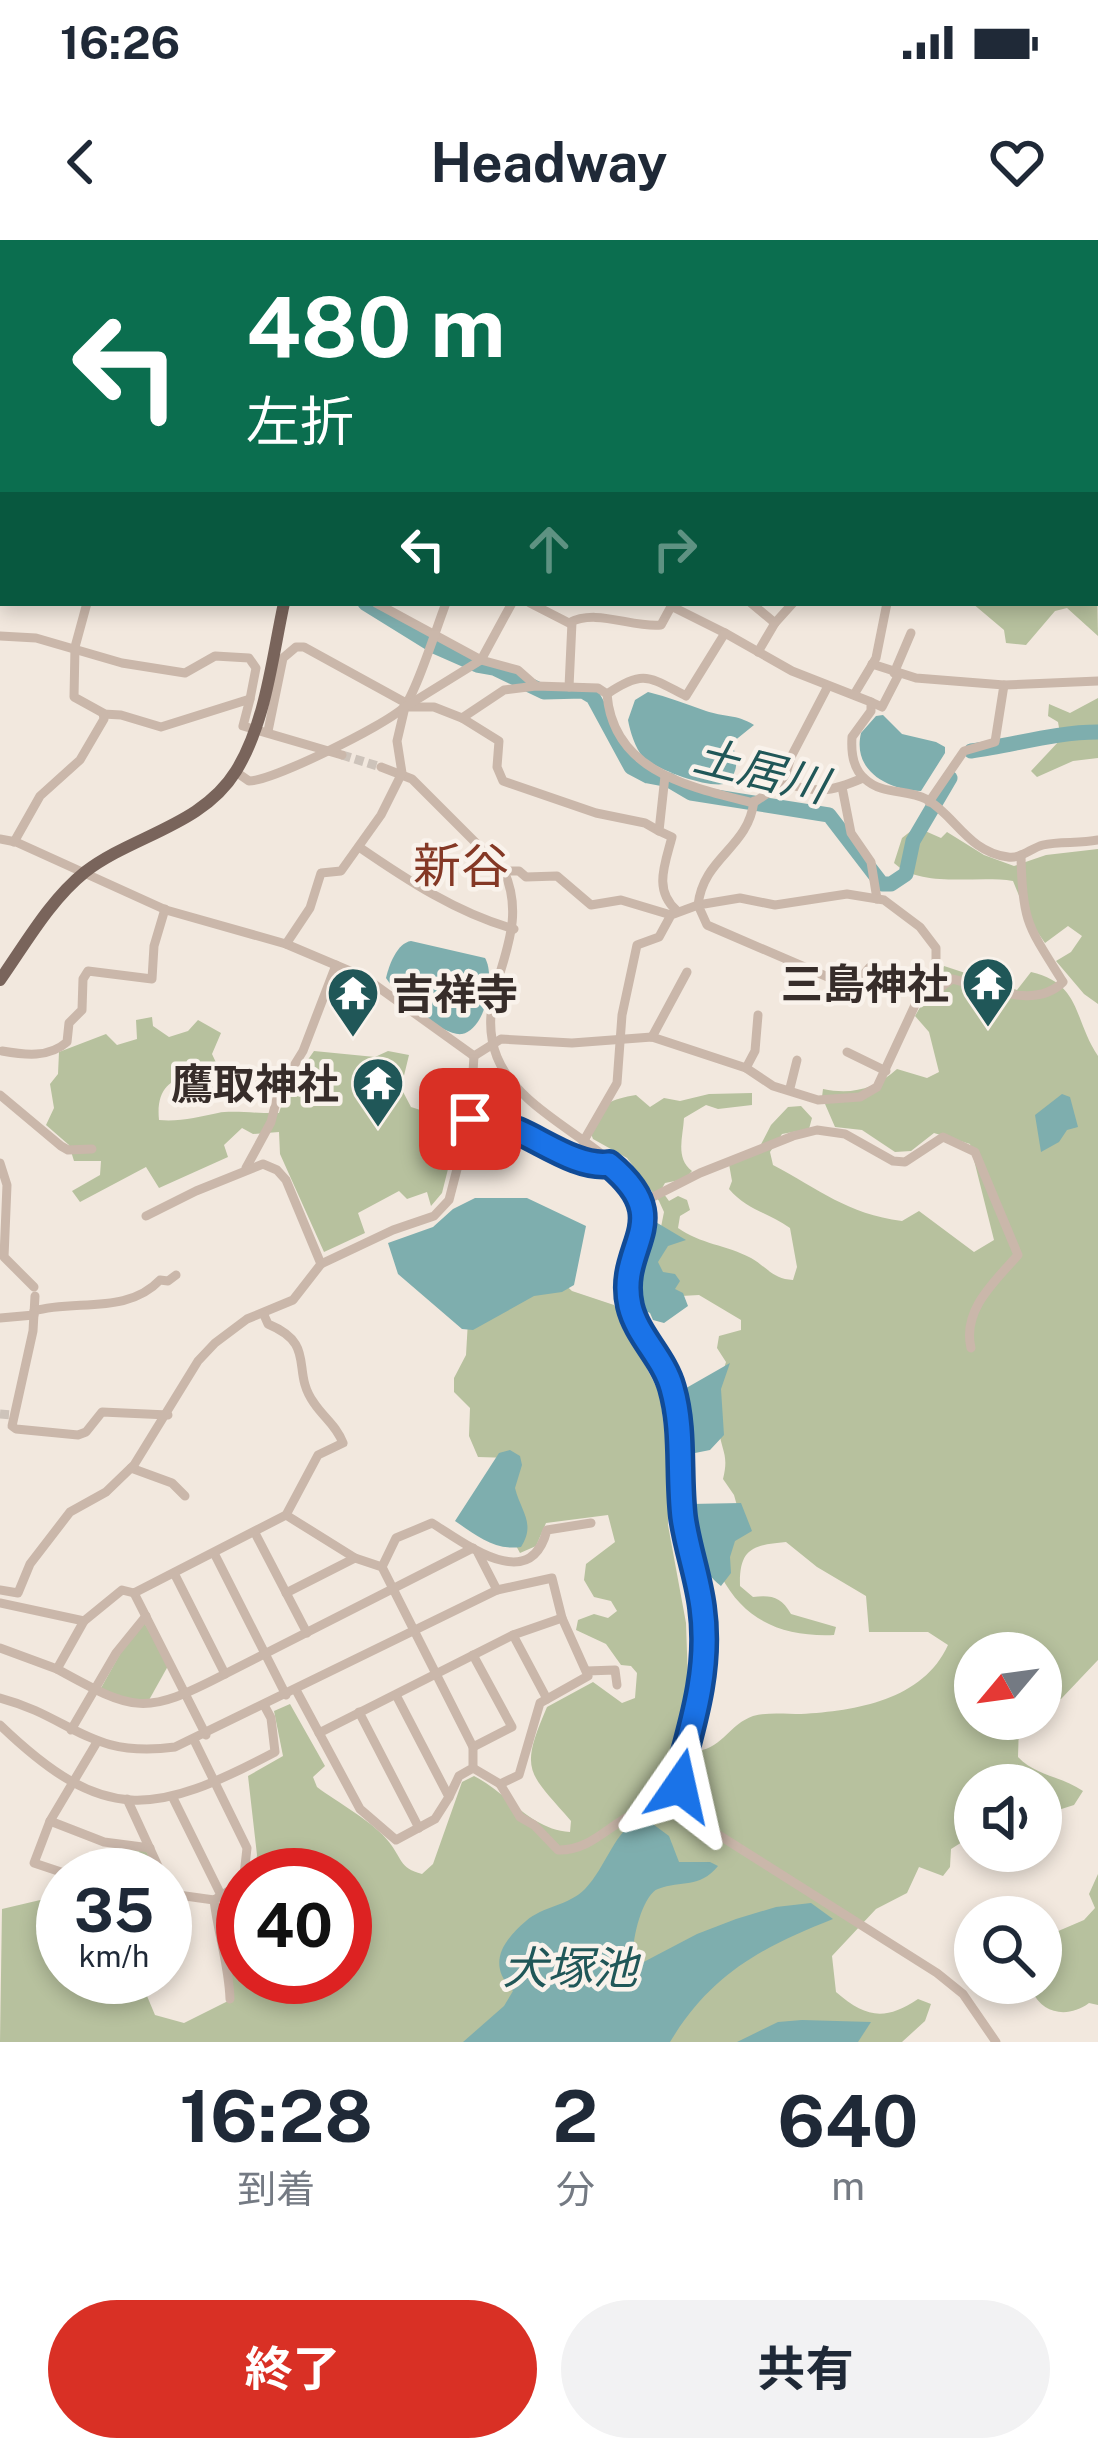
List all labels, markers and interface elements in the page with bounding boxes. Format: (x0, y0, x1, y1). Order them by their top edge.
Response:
text: 16:26 (60, 16, 180, 69)
icon: back (48, 129, 114, 195)
icon: heart (984, 129, 1050, 195)
text: Headway (431, 131, 667, 194)
text: 480 m (246, 277, 506, 376)
icon: left (48, 288, 204, 444)
text: 左折 (246, 390, 354, 453)
icon: left (390, 516, 456, 582)
icon: ahead (516, 516, 582, 582)
icon: right (642, 516, 708, 582)
water label: 土居川 (689, 728, 837, 813)
district label: 新谷 (413, 837, 509, 894)
temple icon: 三島神社 (960, 955, 1016, 1029)
place label: 三島神社 (781, 959, 949, 1008)
temple icon: 吉祥寺 (325, 965, 381, 1039)
place label: 吉祥寺 (392, 969, 518, 1018)
temple icon: 鷹取神社 (350, 1055, 406, 1129)
place label: 鷹取神社 (171, 1059, 339, 1108)
pin (419, 1068, 521, 1170)
icon: arrive (437, 1086, 503, 1152)
north arrow (954, 1632, 1062, 1740)
map controls (954, 1632, 1062, 2004)
position arrow (617, 1723, 743, 1849)
button: sound (954, 1764, 1062, 1872)
speed limit sign: 40 (216, 1848, 372, 2004)
text: 35 (74, 1875, 154, 1946)
button: search (954, 1896, 1062, 2004)
text: km/h (79, 1938, 149, 1974)
water label: 犬塚池 (502, 1941, 641, 1994)
text: 16:28 (180, 2074, 373, 2158)
text: 2 (552, 2074, 598, 2158)
text: 640 (778, 2079, 918, 2163)
text: m (831, 2163, 865, 2209)
text: 到着 (237, 2166, 315, 2212)
text: 分 (556, 2166, 595, 2212)
button: 終了 (48, 2300, 537, 2438)
button: 共有 (561, 2300, 1050, 2438)

